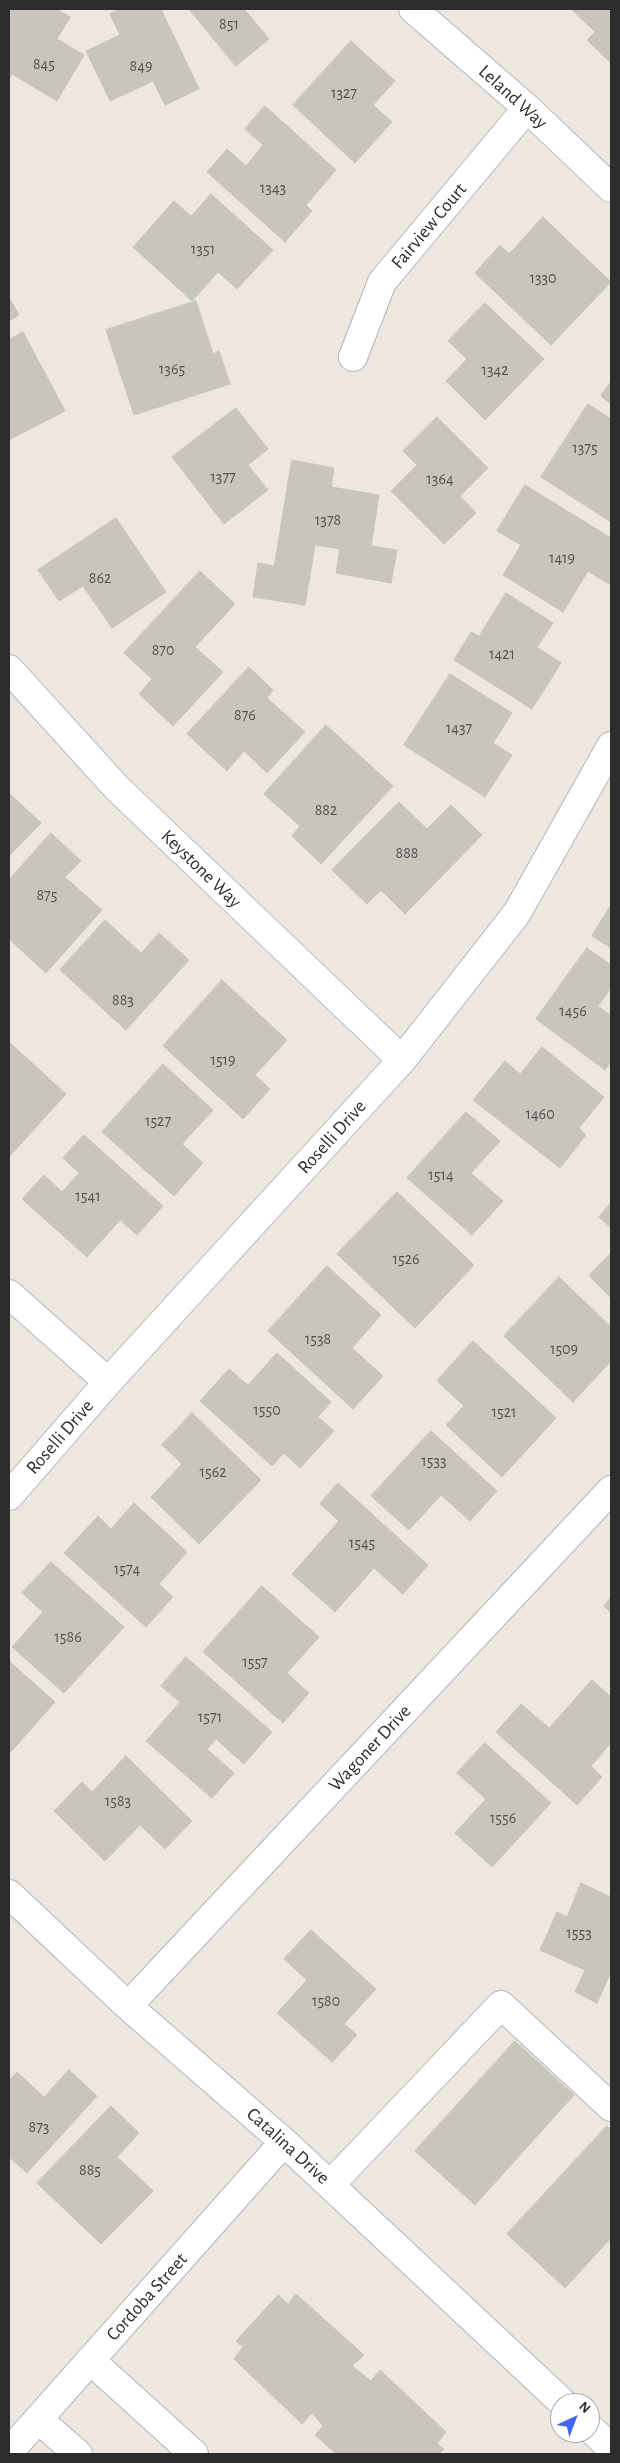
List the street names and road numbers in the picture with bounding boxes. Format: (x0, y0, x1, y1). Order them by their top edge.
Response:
street label: Leland Way (474, 60, 552, 134)
street label: Fairview Court (386, 178, 472, 274)
street label: Keystone Way (156, 825, 246, 913)
street label: Roselli Drive (293, 1095, 371, 1179)
street label: Roselli Drive (21, 1395, 99, 1479)
street label: Wagoner Drive (324, 1700, 416, 1796)
street label: Catalina Drive (242, 2103, 334, 2189)
street label: Cordoba Street (102, 2248, 192, 2346)

